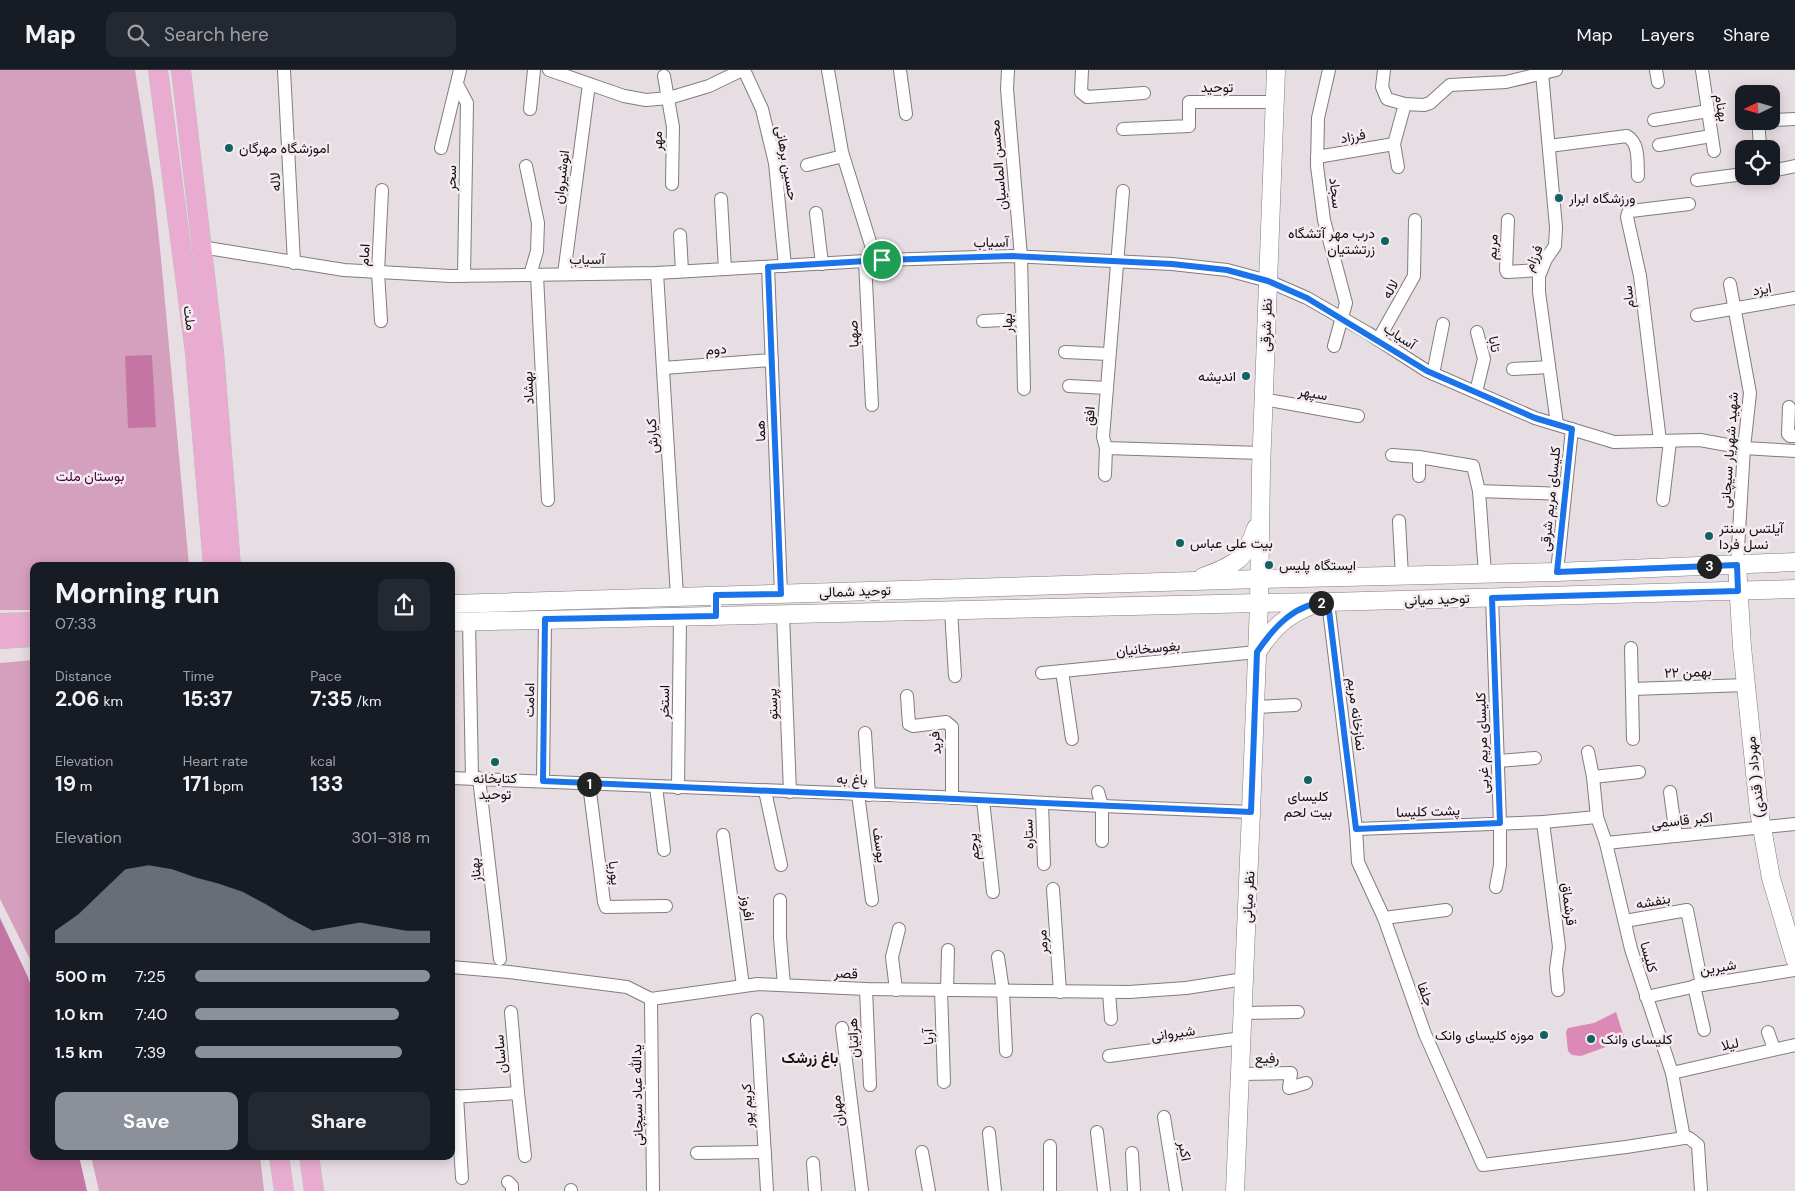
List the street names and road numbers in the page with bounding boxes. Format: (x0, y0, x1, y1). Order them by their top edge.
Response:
street label: توحید (1201, 78, 1233, 96)
street label: بهنام (1711, 93, 1733, 123)
street label: محسن الماسیان (985, 119, 1011, 211)
street label: حسین برهانی (772, 124, 802, 202)
street label: فرزاد (1339, 125, 1367, 147)
street label: مهر (648, 131, 666, 152)
street label: انوشیروان (549, 149, 573, 205)
street label: سحر (442, 165, 460, 192)
street label: لاله (266, 172, 284, 192)
street label: سجاد (1325, 177, 1347, 209)
street label: آسیاب (973, 233, 1011, 251)
street label: مریم (1482, 233, 1502, 261)
street label: فرزام (1519, 242, 1547, 274)
street label: امام (354, 243, 374, 267)
street label: آسیاب (569, 250, 606, 268)
street label: لاله (1377, 276, 1403, 302)
street label: ایزد (1751, 278, 1773, 300)
street label: سام (1618, 284, 1638, 310)
street label: نظر شرقی (1256, 298, 1276, 352)
street label: ملت (180, 305, 200, 331)
street label: بهار (998, 313, 1016, 334)
street label: آسیاب (1380, 319, 1421, 354)
street label: صهبا (843, 320, 863, 348)
street label: تابا (1485, 334, 1506, 354)
street label: دوم (705, 339, 728, 359)
street label: بهشاد (518, 371, 538, 405)
street label: سپهر (1296, 381, 1329, 405)
street label: شهید شهریار سیچانی (1716, 391, 1743, 509)
street label: افق (1079, 406, 1099, 426)
street label: کیارش (642, 418, 662, 454)
street label: هما (751, 420, 769, 442)
street label: کلیسای مریم شرقی (1536, 446, 1564, 552)
street label: توحید شمالی (819, 581, 891, 601)
street label: توحید میانی (1404, 589, 1470, 609)
street label: بغوسخانیان (1115, 636, 1181, 660)
street label: ۲۲ بهمن (1664, 662, 1712, 682)
street label: نمازخانه مریم (1344, 676, 1370, 752)
street label: امامت (520, 682, 538, 718)
street label: استخر (655, 685, 673, 720)
street label: پرستو (762, 688, 783, 720)
street label: کلیسای مریم غربی (1471, 692, 1493, 794)
street label: فرید (925, 730, 945, 756)
street label: مهرداد ( قندی) (1741, 735, 1769, 819)
street label: باغ به (836, 769, 868, 791)
street label: پشت کلیسا (1396, 801, 1460, 822)
street label: اکبر قاسمی (1650, 808, 1714, 832)
street label: ستاره (1018, 819, 1038, 849)
street label: یوسف (869, 826, 891, 864)
street label: پرچم (963, 832, 984, 862)
street label: بهناز (465, 857, 485, 884)
street label: پوریا (604, 860, 625, 886)
street label: نظر میانی (1238, 871, 1258, 923)
street label: قرشماق (1557, 881, 1581, 927)
street label: بنفشه (1634, 889, 1672, 913)
street label: افروز (737, 893, 759, 922)
street label: مرمر (1032, 929, 1052, 956)
street label: کلیسا (1636, 940, 1662, 974)
street label: شیرین (1698, 955, 1738, 979)
street label: قصر (833, 963, 858, 983)
street label: جلفا (1413, 979, 1439, 1009)
street label: هراتیان (843, 1017, 863, 1058)
street label: شیروانی (1150, 1021, 1196, 1045)
street label: آریا (919, 1027, 937, 1045)
street label: لیلا (1719, 1033, 1741, 1055)
street label: ساسان (489, 1034, 511, 1074)
street label: یدالله عباد سیچانی (627, 1044, 648, 1146)
street label: رفیع (1255, 1049, 1280, 1069)
street label: کریم پور (737, 1083, 758, 1130)
street label: مهران (826, 1094, 848, 1128)
street label: اکبر (1174, 1139, 1196, 1162)

